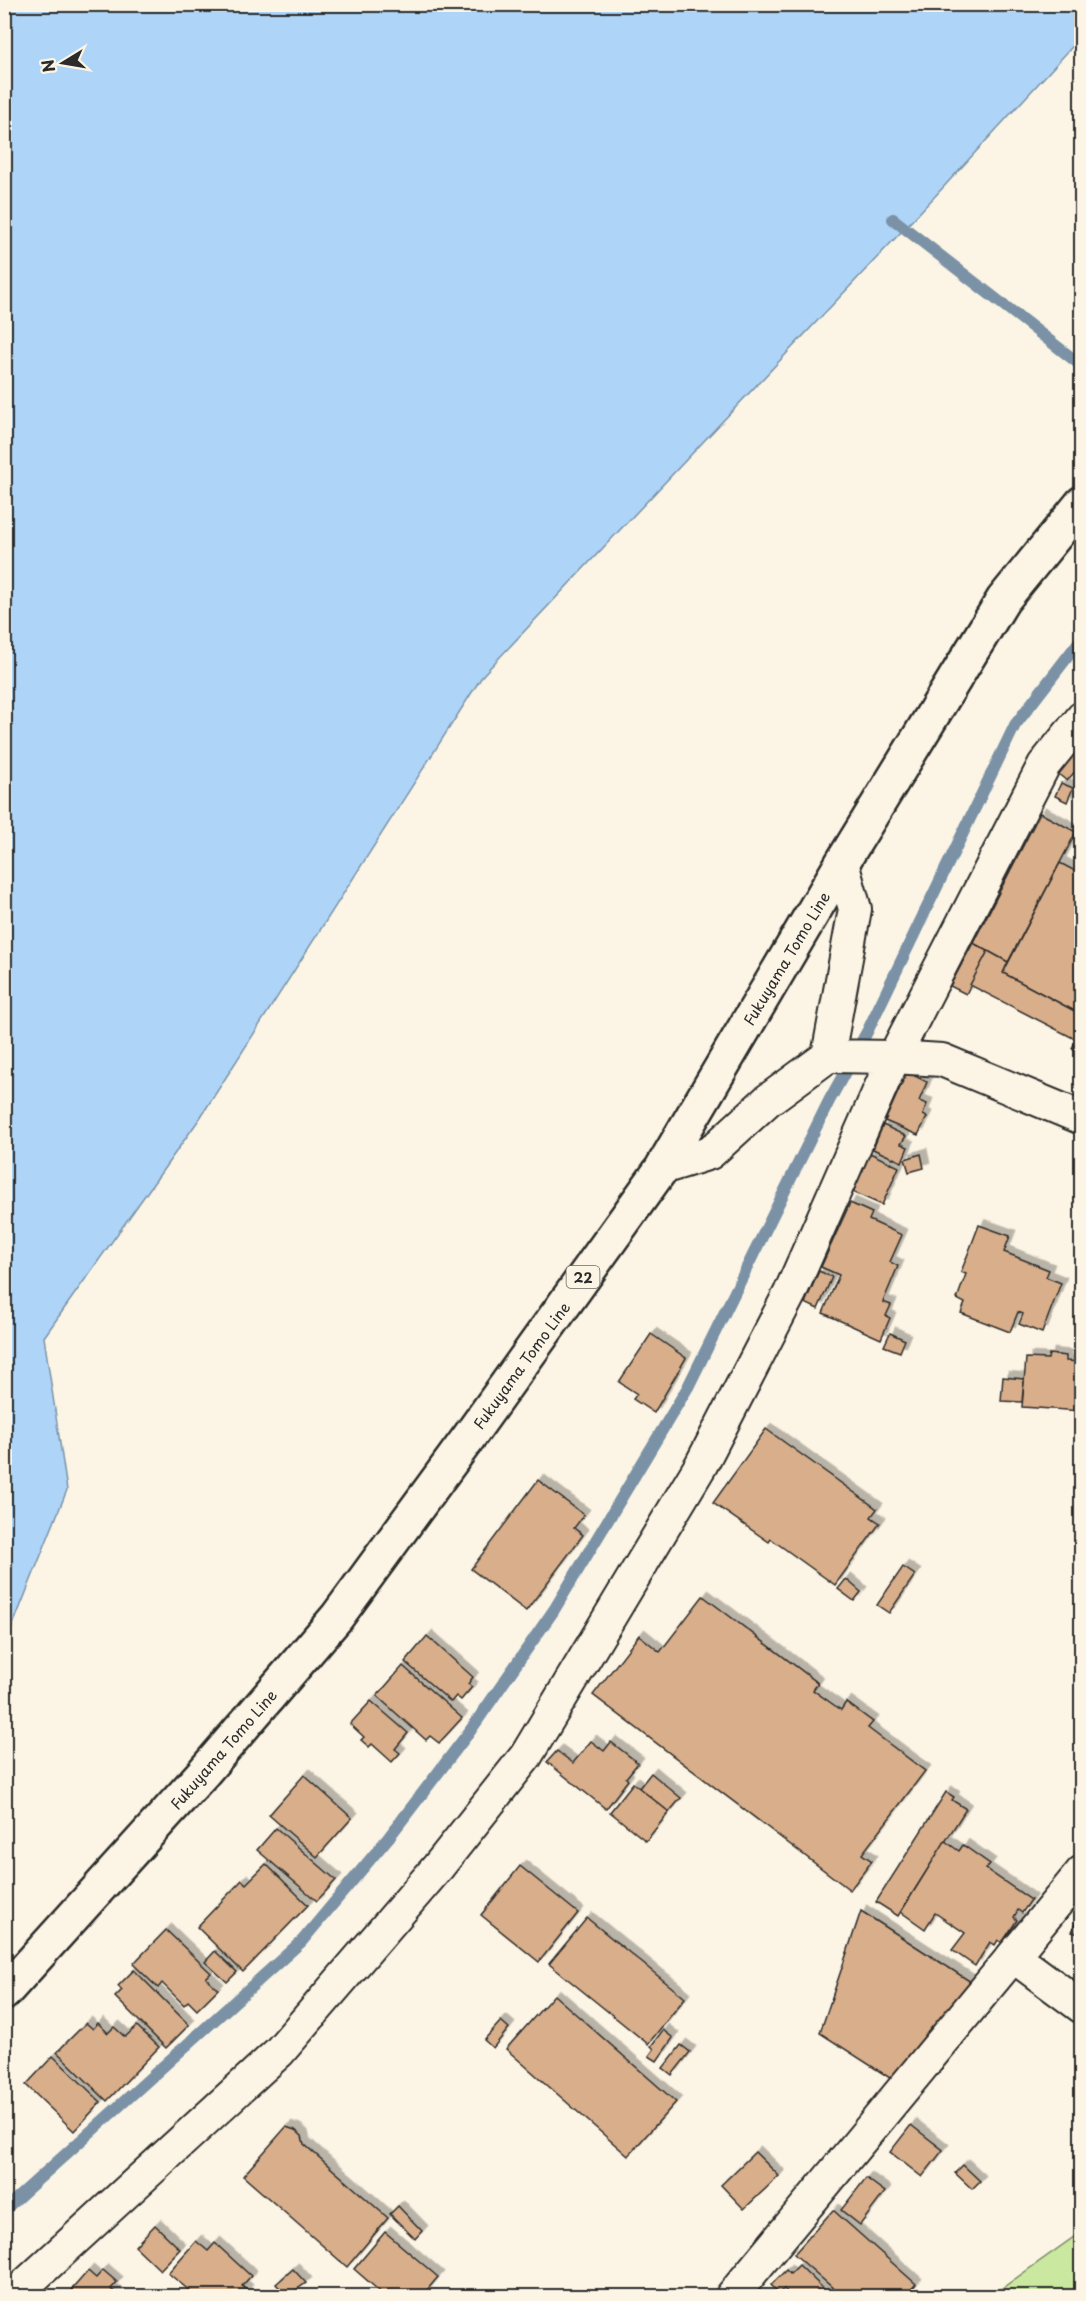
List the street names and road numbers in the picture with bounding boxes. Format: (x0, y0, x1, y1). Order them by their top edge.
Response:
street label: Fukuyama Tomo Line (737, 887, 835, 1029)
road number: 22 (566, 1266, 600, 1288)
street label: Fukuyama Tomo Line (467, 1297, 575, 1433)
street label: Fukuyama Tomo Line (164, 1684, 282, 1814)

